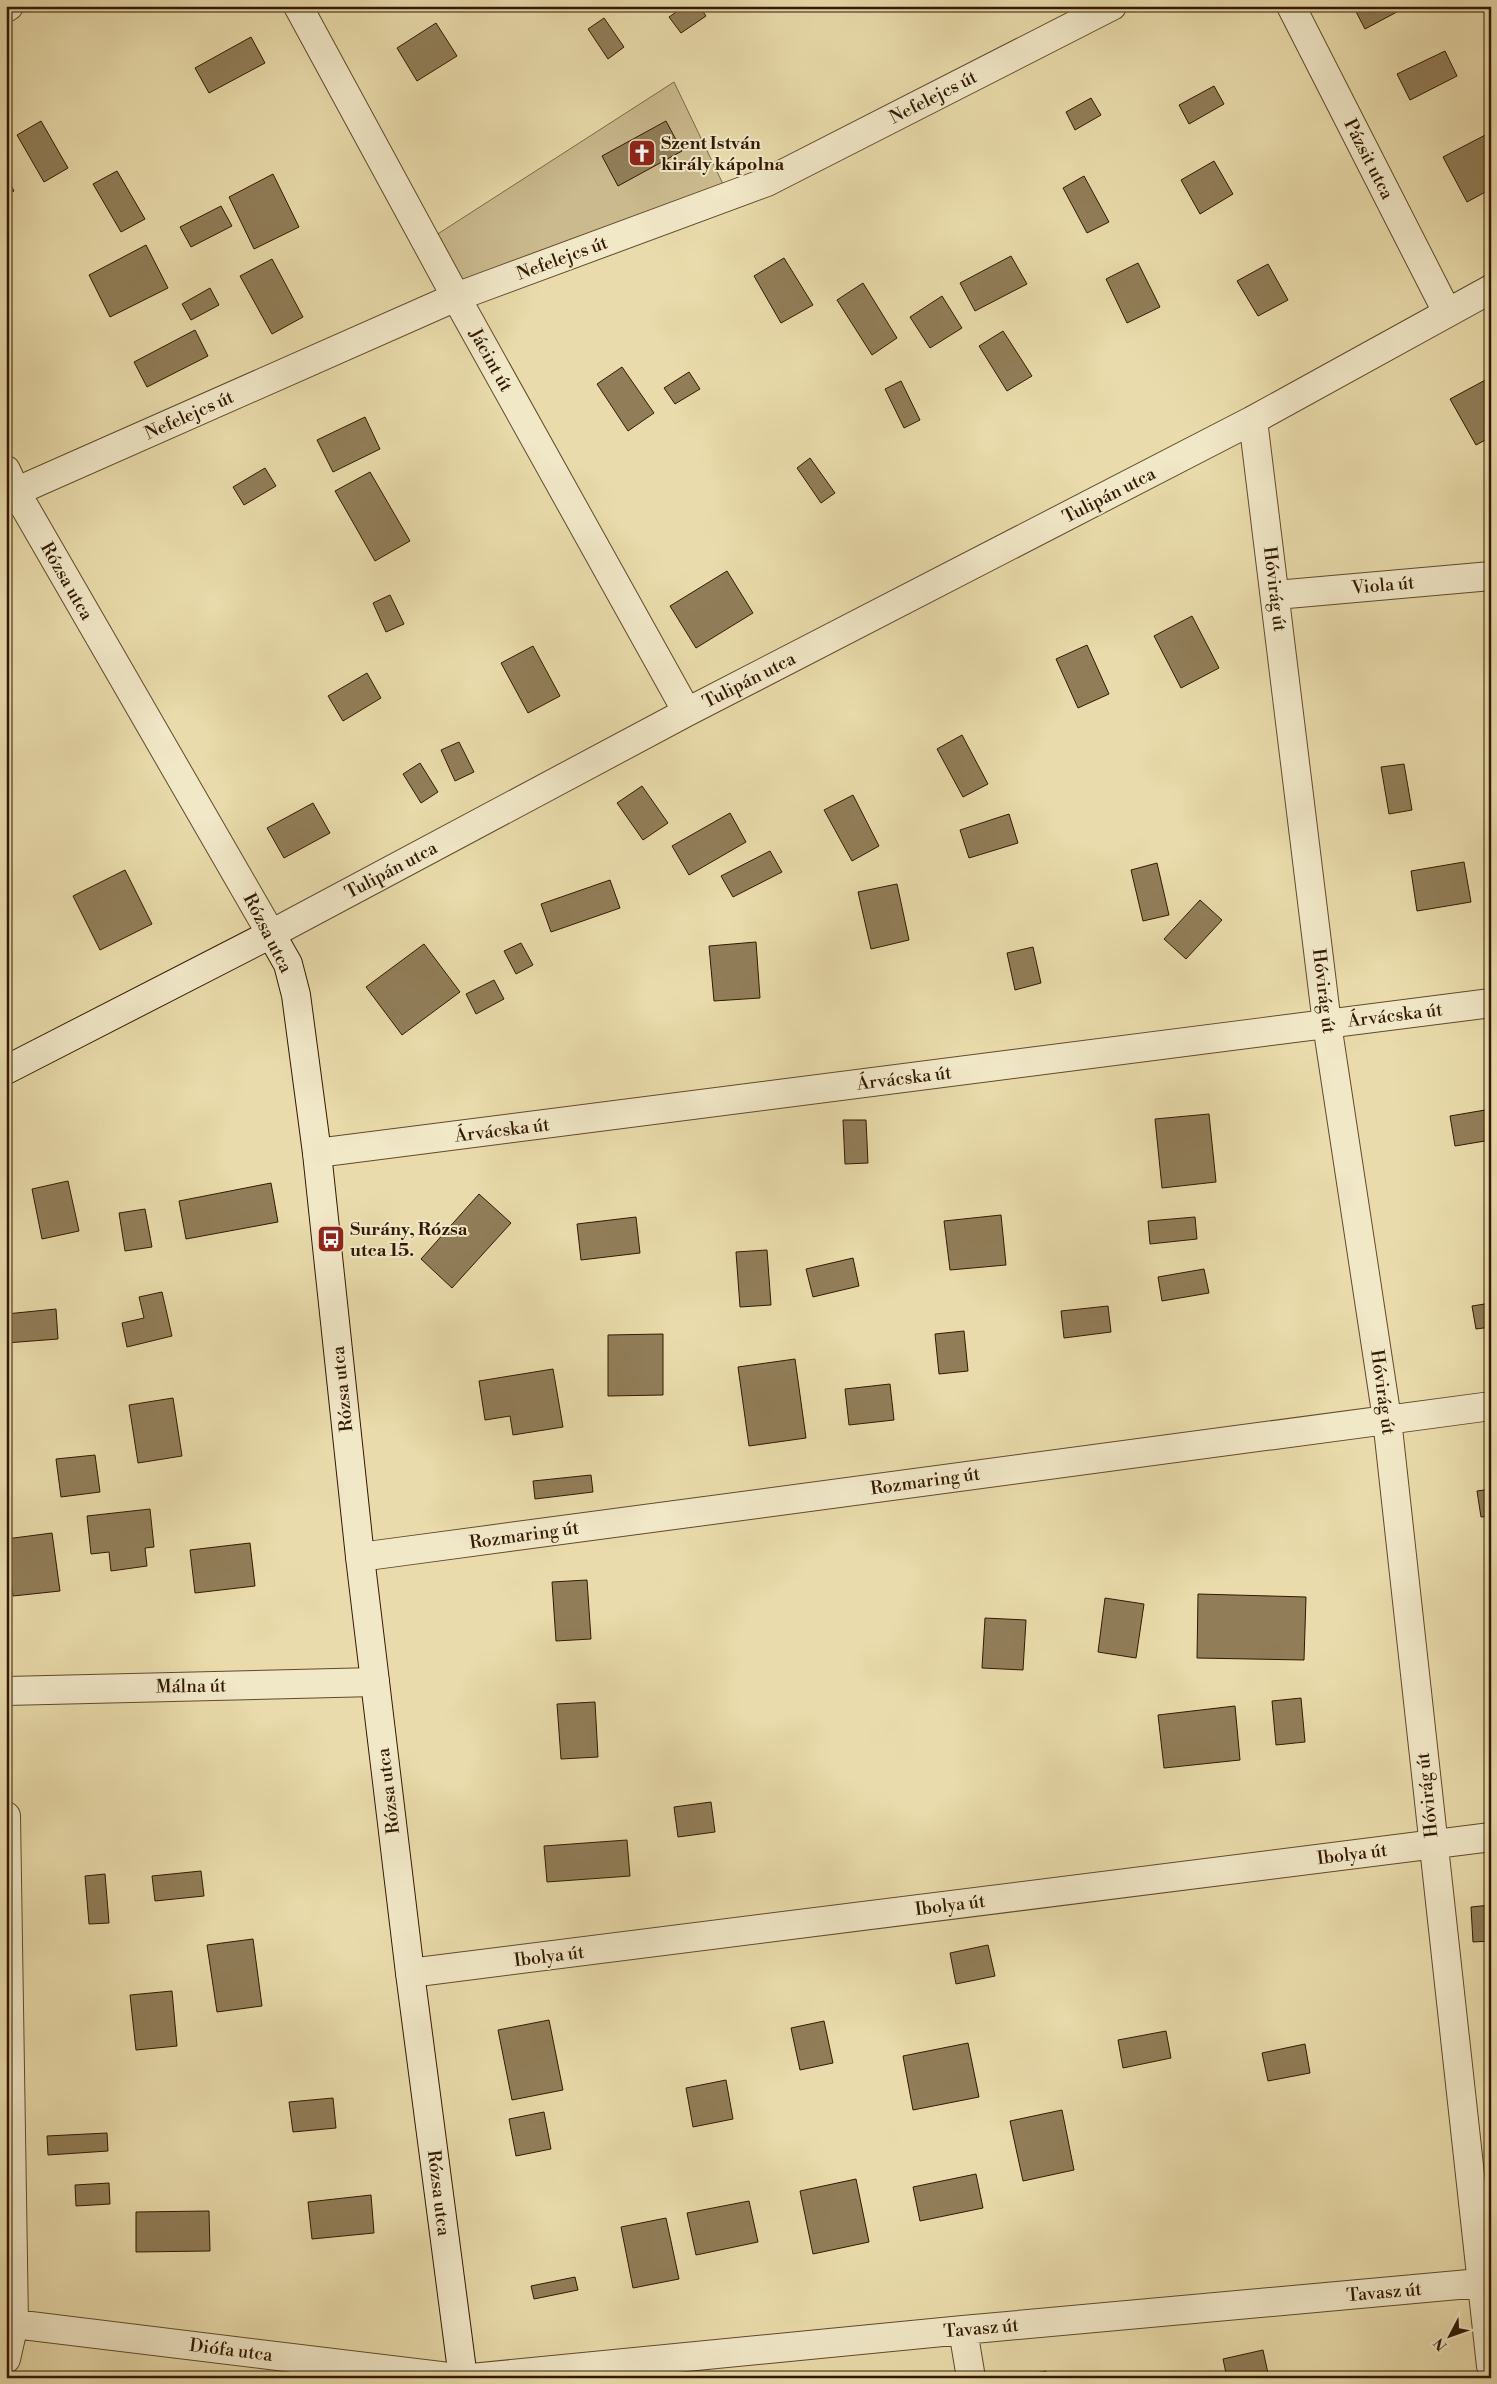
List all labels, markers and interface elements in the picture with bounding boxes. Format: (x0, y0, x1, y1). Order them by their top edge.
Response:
street label: Nefelejcs út (886, 65, 981, 129)
street label: Pázsit utca (1338, 115, 1399, 204)
place label: Szent István király kápolna (661, 132, 784, 176)
church icon: Szent István király kápolna (627, 138, 657, 168)
street label: Nefelejcs út (514, 231, 611, 286)
street label: Jácint út (463, 324, 518, 397)
street label: Nefelejcs út (141, 385, 238, 445)
street label: Tulipán utca (1059, 462, 1160, 529)
street label: Rózsa utca (35, 538, 99, 625)
street label: Hóvirág út (1258, 545, 1291, 634)
street label: Viola út (1350, 571, 1416, 600)
street label: Tulipán utca (699, 647, 800, 714)
street label: Tulipán utca (341, 836, 442, 904)
street label: Rózsa utca (238, 890, 298, 978)
street label: Hóvirág út (1307, 947, 1340, 1036)
street label: Árvácska út (1345, 998, 1444, 1033)
street label: Árvácska út (854, 1061, 953, 1096)
street label: Árvácska út (452, 1113, 551, 1148)
place label: Surány, Rózsa utca 15. (350, 1218, 468, 1262)
bus stop icon: Surány, Rózsa utca 15. (316, 1224, 346, 1254)
street label: Rózsa utca (326, 1344, 358, 1433)
street label: Hóvirág út (1365, 1348, 1400, 1437)
street label: Rozmaring út (869, 1462, 982, 1501)
street label: Rozmaring út (468, 1516, 581, 1555)
street label: Málna út (156, 1674, 227, 1699)
street label: Rózsa utca (372, 1746, 405, 1835)
street label: Hóvirág út (1412, 1751, 1443, 1839)
street label: Ibolya út (1316, 1839, 1389, 1870)
street label: Ibolya út (914, 1890, 987, 1921)
street label: Ibolya út (513, 1941, 586, 1972)
street label: Rózsa utca (422, 2149, 455, 2238)
street label: Tavasz út (1345, 2278, 1423, 2307)
north arrow (1424, 2312, 1474, 2362)
street label: Tavasz út (942, 2314, 1020, 2343)
street label: Diófa utca (188, 2334, 275, 2367)
text: N (1431, 2334, 1451, 2354)

